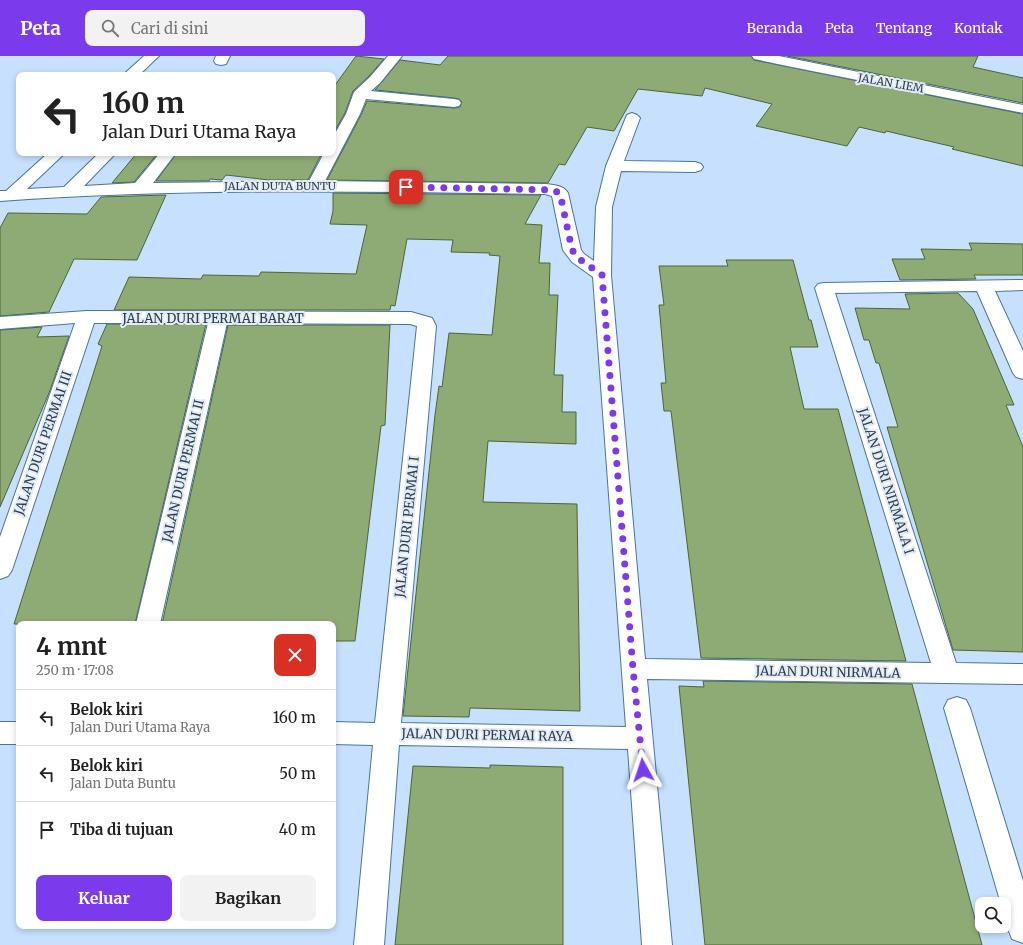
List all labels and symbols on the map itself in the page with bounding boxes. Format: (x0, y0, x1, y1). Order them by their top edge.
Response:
street label: JALAN LIEM (856, 70, 925, 96)
pin (389, 170, 423, 204)
street label: JALAN DUTA BUNTU (223, 179, 336, 193)
street label: JALAN DURI PERMAI BARAT (121, 310, 304, 327)
street label: JALAN DURI PERMAI III (10, 369, 76, 518)
street label: JALAN DURI PERMAI II (158, 398, 208, 545)
street label: JALAN DURI NIRMALA I (854, 405, 918, 556)
street label: JALAN DURI PERMAI I (391, 456, 423, 599)
street label: JALAN DURI NIRMALA (754, 662, 901, 682)
street label: JALAN DURI PERMAI RAYA (400, 725, 574, 745)
position arrow (622, 749, 664, 791)

